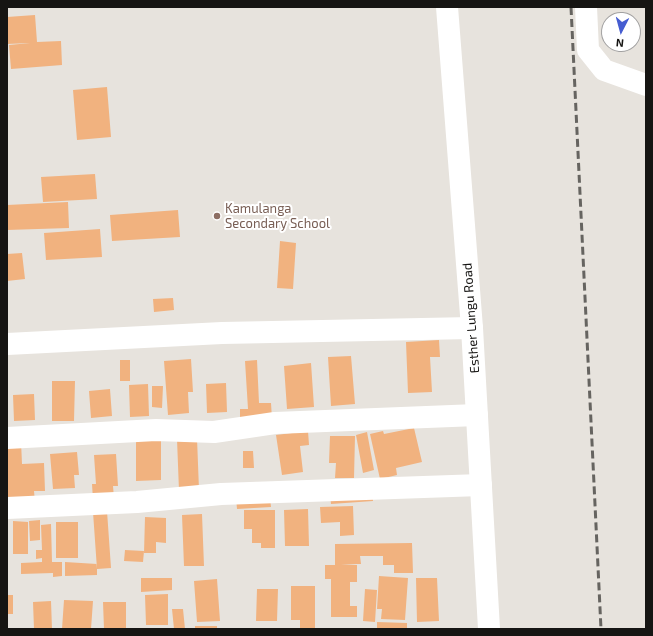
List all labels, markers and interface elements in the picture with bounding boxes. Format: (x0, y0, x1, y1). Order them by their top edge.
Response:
north arrow (601, 12, 641, 52)
text: N (615, 37, 624, 50)
place label: Kamulanga Secondary School (225, 201, 330, 232)
marker: Kamulanga Secondary School (212, 211, 222, 221)
street label: Esther Lungu Road (459, 262, 483, 374)

